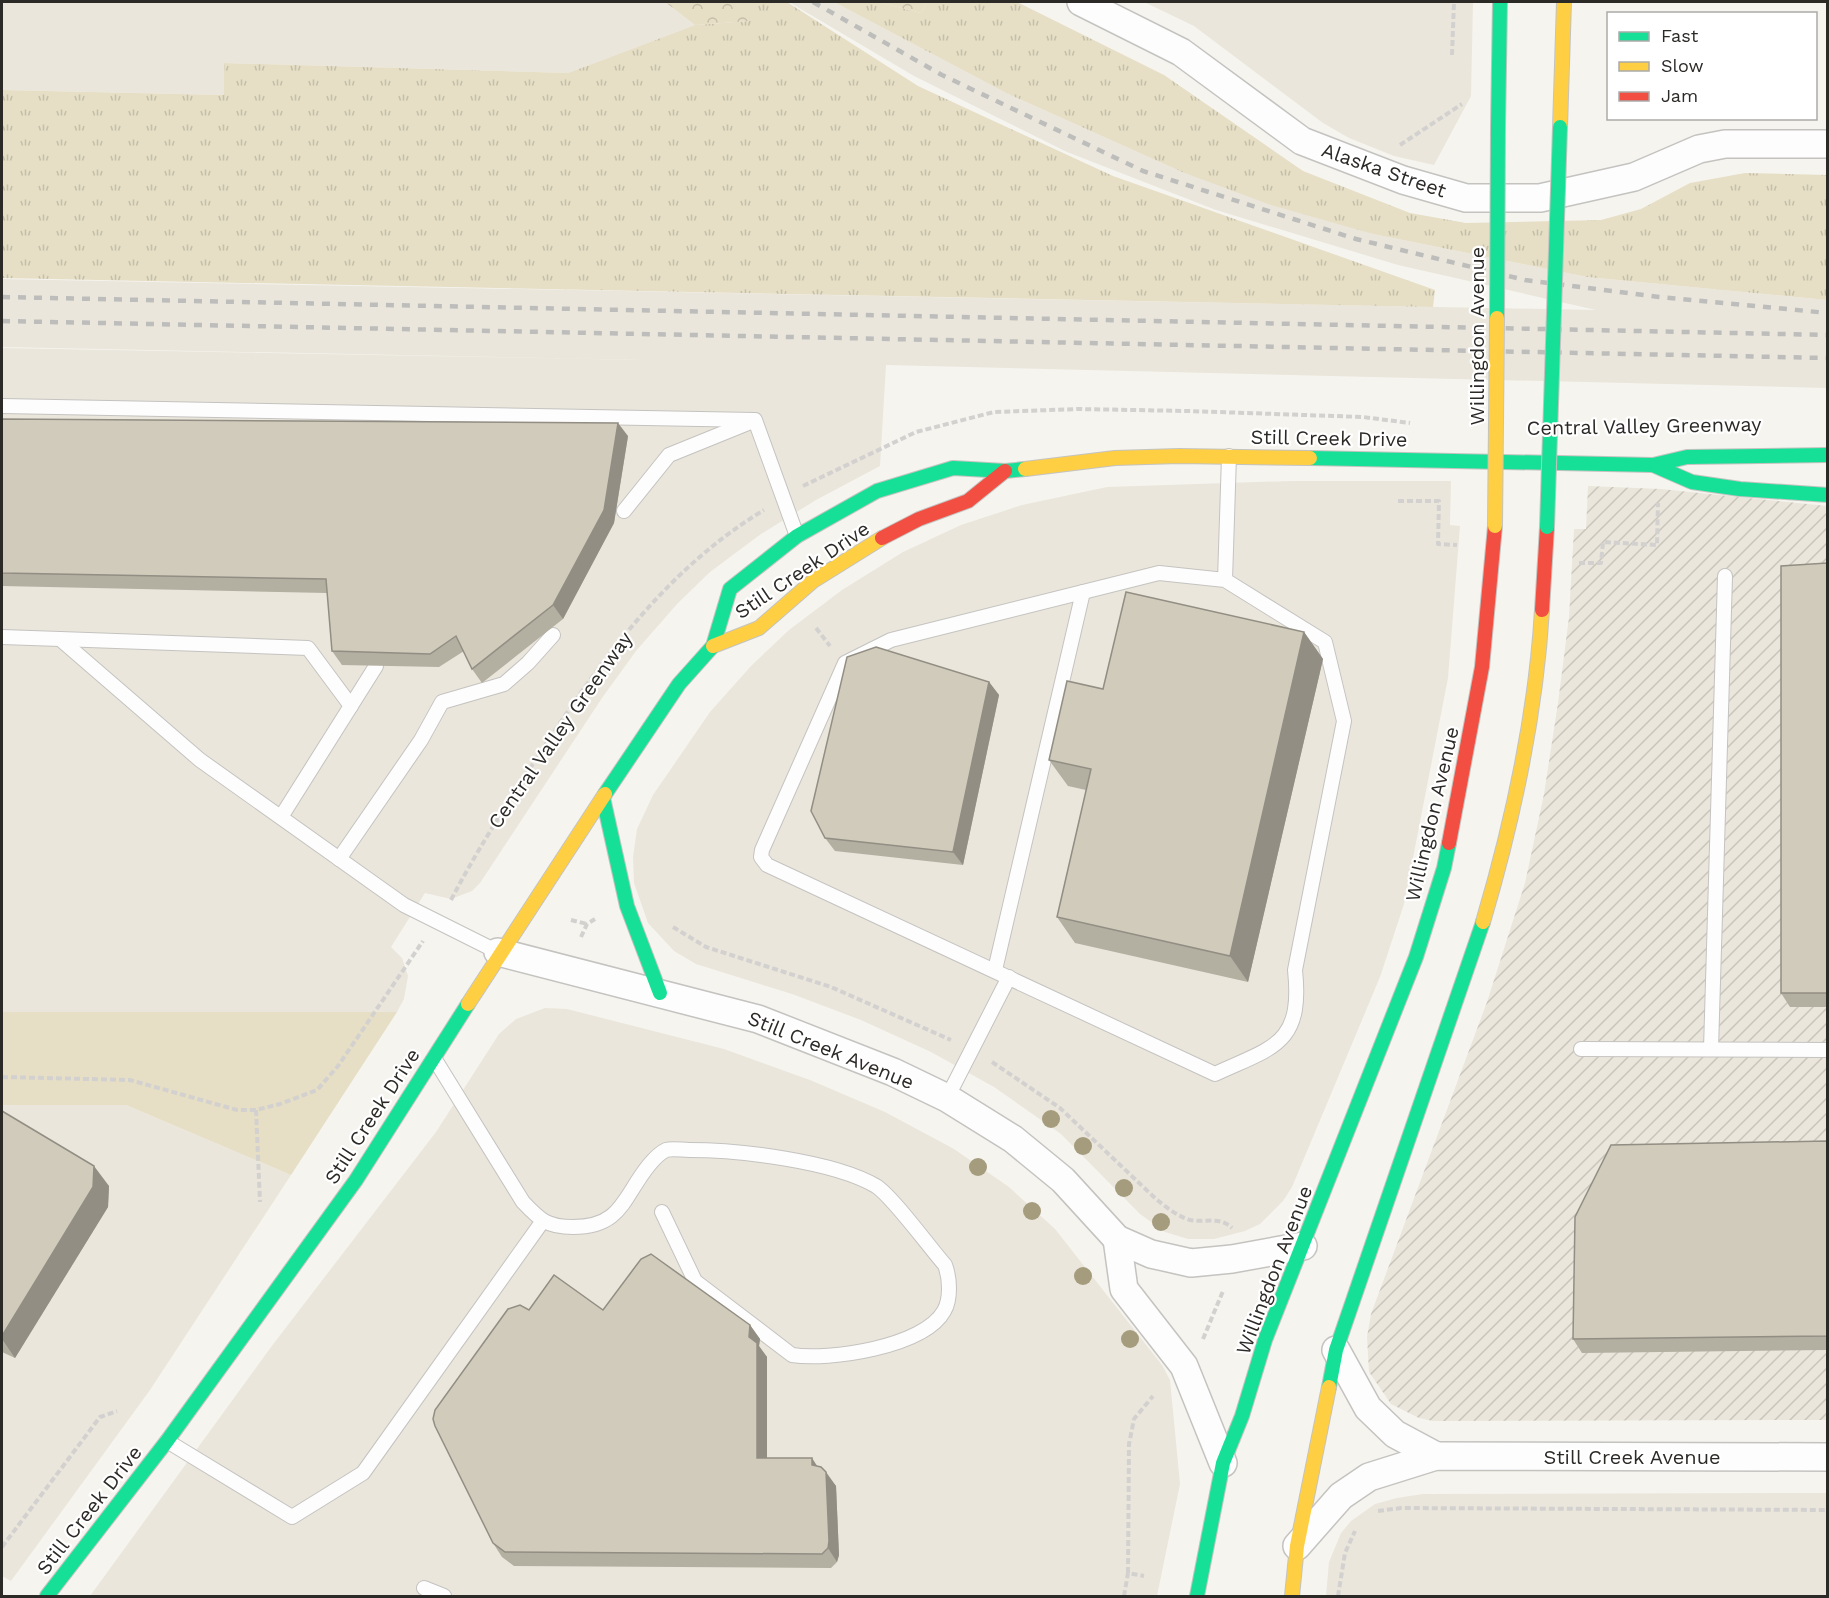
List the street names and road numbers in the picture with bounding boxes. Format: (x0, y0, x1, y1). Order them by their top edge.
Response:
street label: Alaska Street (1319, 137, 1450, 203)
street label: Willingdon Avenue (1465, 247, 1489, 425)
street label: Central Valley Greenway (1526, 412, 1762, 440)
street label: Still Creek Drive (1250, 425, 1408, 451)
street label: Still Creek Drive (730, 516, 874, 624)
street label: Central Valley Greenway (483, 626, 638, 833)
street label: Willingdon Avenue (1400, 724, 1464, 904)
street label: Still Creek Avenue (744, 1006, 918, 1094)
street label: Still Creek Drive (319, 1044, 425, 1188)
street label: Willingdon Avenue (1231, 1182, 1317, 1358)
street label: Still Creek Drive (31, 1441, 147, 1579)
street label: Still Creek Avenue (1543, 1445, 1721, 1469)

